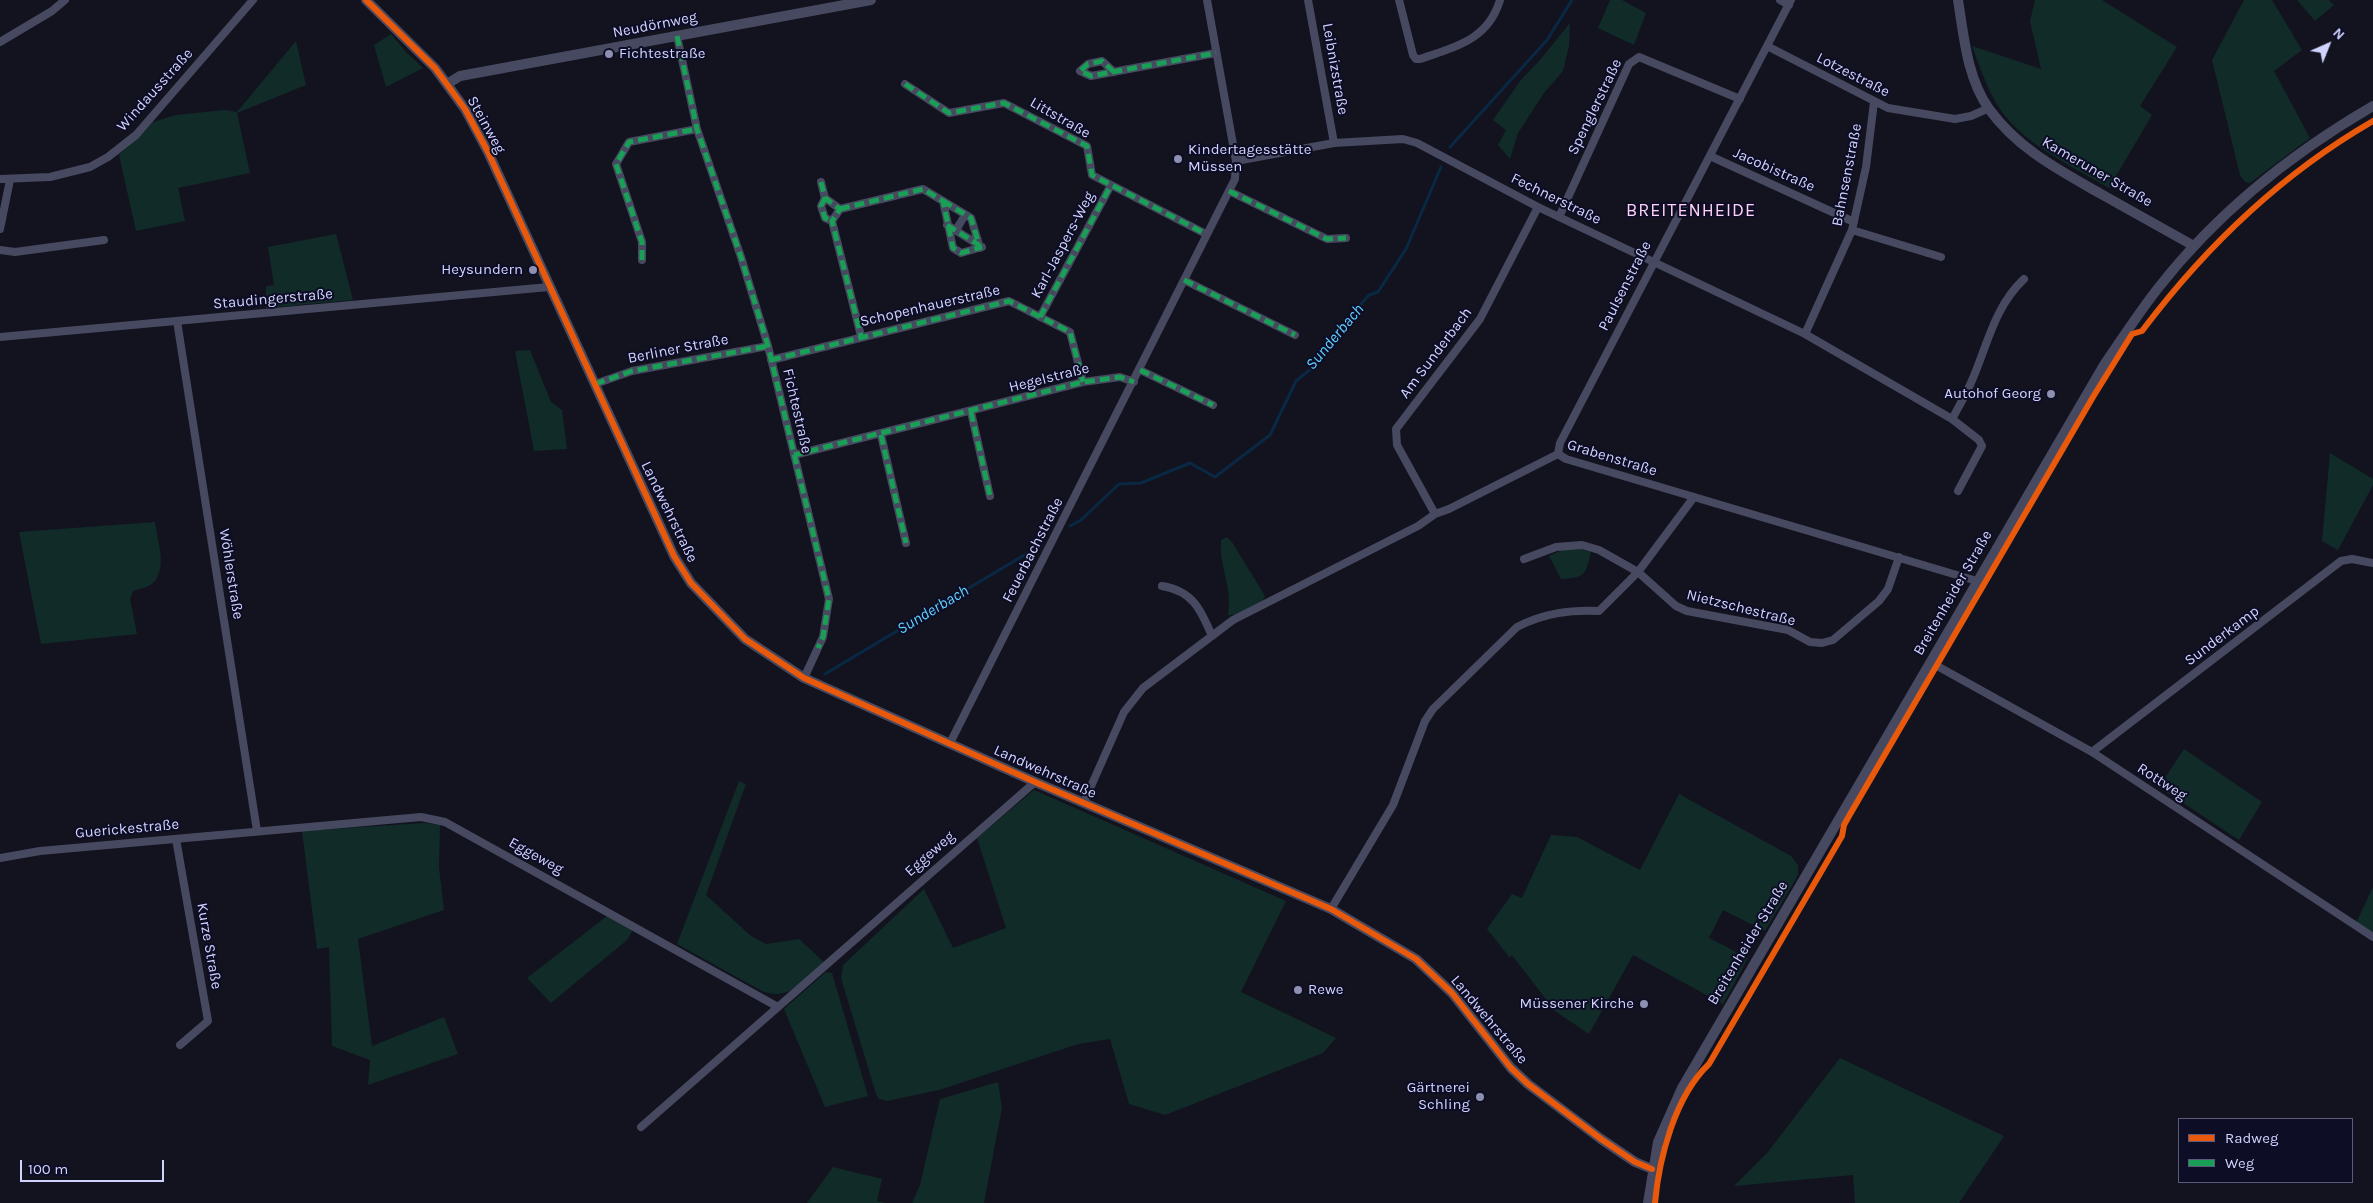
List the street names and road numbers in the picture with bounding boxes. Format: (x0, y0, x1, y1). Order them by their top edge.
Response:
street label: Neudörnweg (611, 8, 699, 42)
street label: Leibnizstraße (1318, 22, 1352, 116)
street label: Windausstraße (113, 45, 197, 135)
street label: Lotzestraße (1813, 49, 1893, 101)
street label: Spenglerstraße (1564, 56, 1626, 158)
street label: Steinweg (463, 93, 509, 157)
street label: Littstraße (1027, 93, 1093, 143)
street label: Bahnsenstraße (1828, 122, 1866, 228)
street label: Kameruner Straße (2039, 133, 2155, 211)
street label: Jacobistraße (1730, 144, 1818, 196)
street label: Fechnerstraße (1508, 169, 1604, 229)
street label: Karl-Jaspers-Weg (1027, 188, 1099, 302)
street label: Paulsenstraße (1595, 238, 1655, 334)
street label: Schopenhauerstraße (858, 281, 1002, 331)
street label: Staudingerstraße (212, 285, 334, 313)
street label: Am Sunderbach (1396, 304, 1476, 402)
street label: Berliner Straße (626, 330, 730, 368)
street label: Hegelstraße (1007, 359, 1091, 397)
street label: Fichtestraße (778, 367, 816, 455)
street label: Grabenstraße (1565, 436, 1659, 480)
street label: Landwehrstraße (637, 458, 701, 566)
street label: Feuerbachstraße (999, 495, 1067, 605)
street label: Wöhlerstraße (215, 527, 247, 621)
street label: Breitenheider Straße (1910, 527, 1996, 659)
street label: Nietzschestraße (1685, 586, 1797, 630)
street label: Sunderkamp (2181, 602, 2263, 670)
street label: Landwehrstraße (991, 741, 1099, 803)
street label: Rottweg (2134, 759, 2190, 805)
street label: Guerickestraße (74, 815, 180, 843)
street label: Eggeweg (901, 827, 959, 881)
street label: Eggeweg (505, 834, 567, 878)
street label: Breitenheider Straße (1704, 878, 1792, 1008)
street label: Kurze Straße (193, 901, 225, 991)
street label: Landwehrstraße (1447, 972, 1531, 1068)

